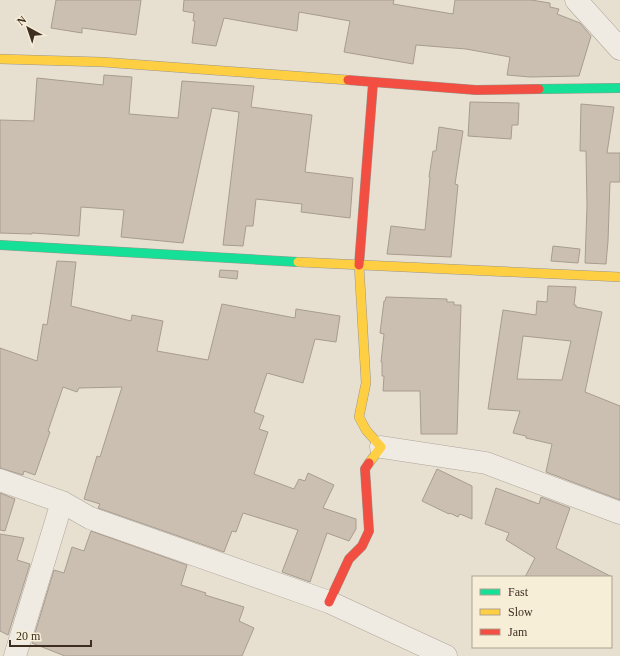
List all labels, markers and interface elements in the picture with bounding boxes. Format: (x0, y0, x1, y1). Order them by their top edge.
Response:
north arrow (8, 8, 48, 48)
text: N (15, 13, 29, 27)
legend (472, 576, 612, 648)
text: Fast (508, 585, 529, 599)
text: Slow (508, 605, 533, 619)
scale bar (10, 622, 91, 648)
text: Jam (508, 625, 528, 639)
text: 20 m (16, 629, 41, 643)

